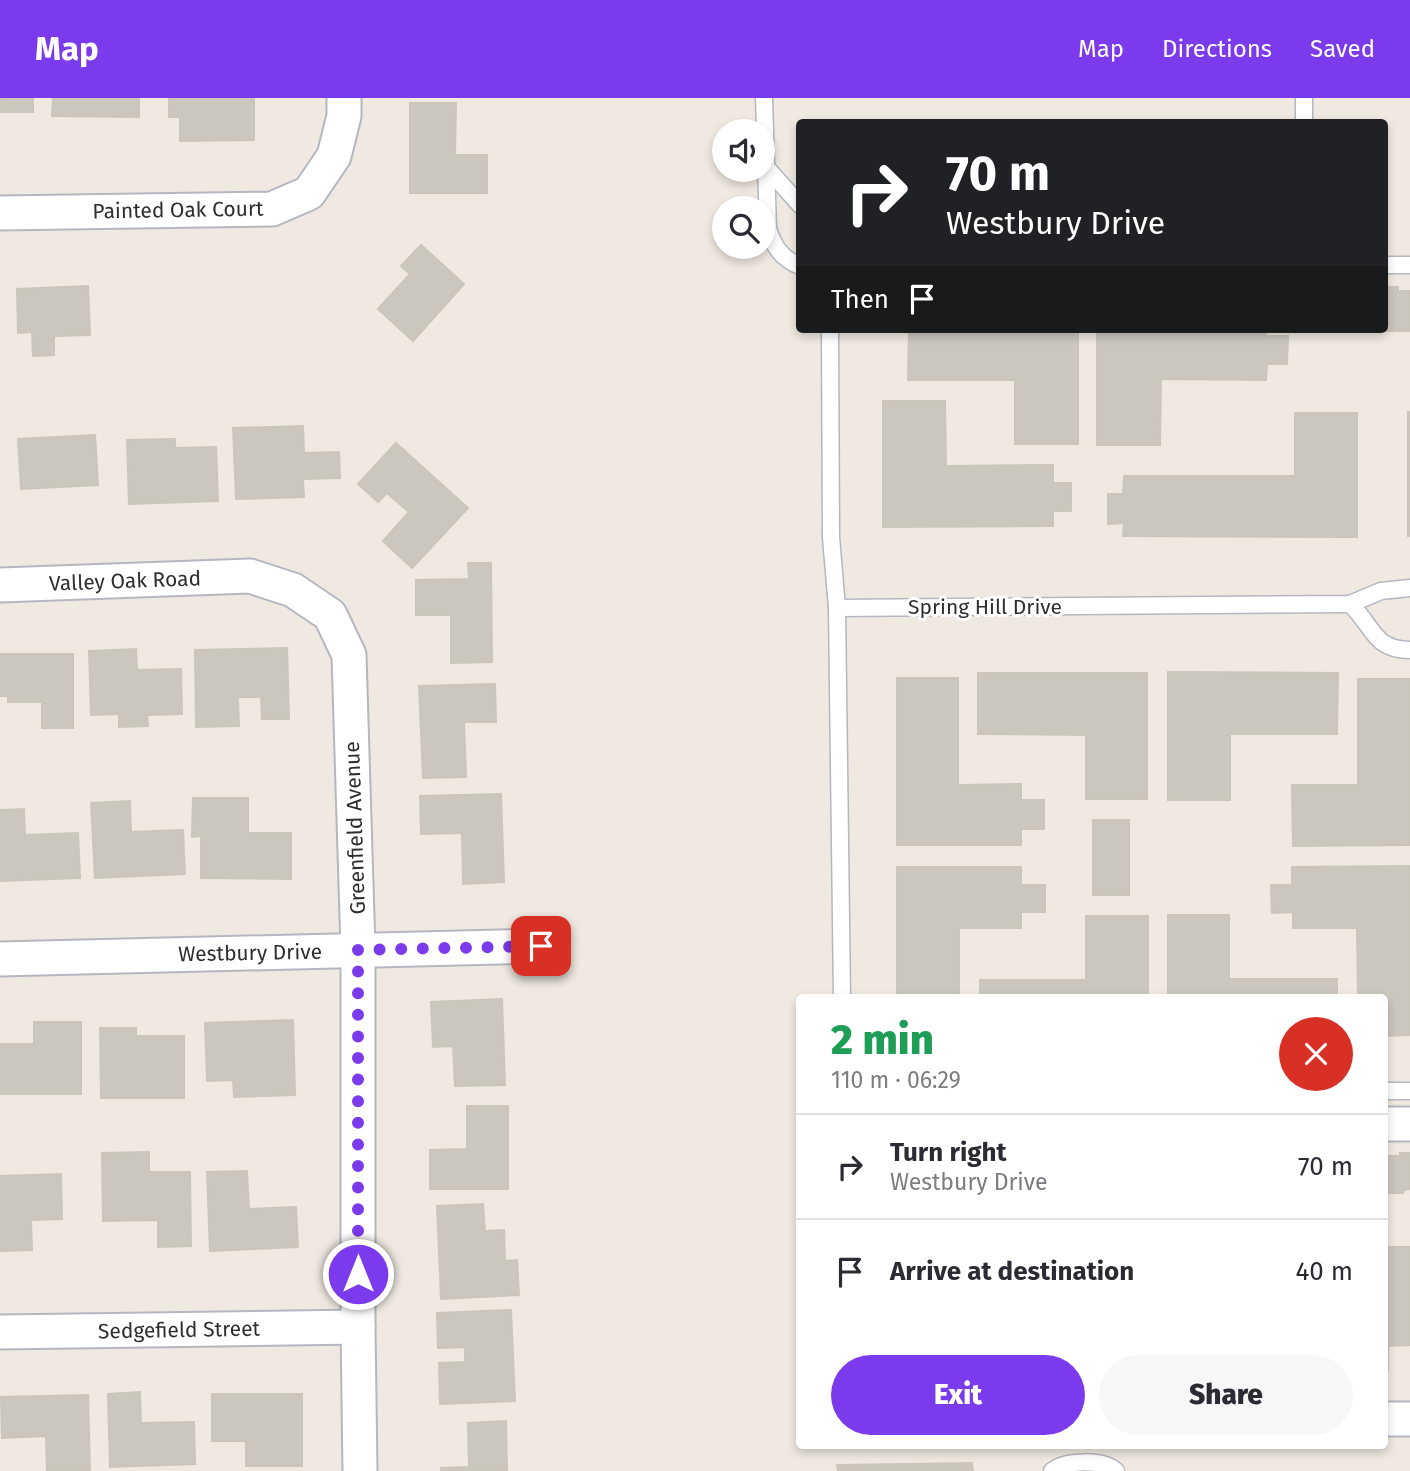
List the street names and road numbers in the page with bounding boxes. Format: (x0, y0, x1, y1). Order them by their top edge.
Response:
street label: Painted Oak Court (92, 196, 264, 224)
street label: Valley Oak Road (49, 565, 201, 597)
street label: Spring Hill Drive (908, 594, 1062, 620)
street label: Greenfield Avenue (339, 741, 371, 915)
street label: Westbury Drive (178, 939, 322, 967)
street label: Sedgefield Street (98, 1316, 261, 1344)

